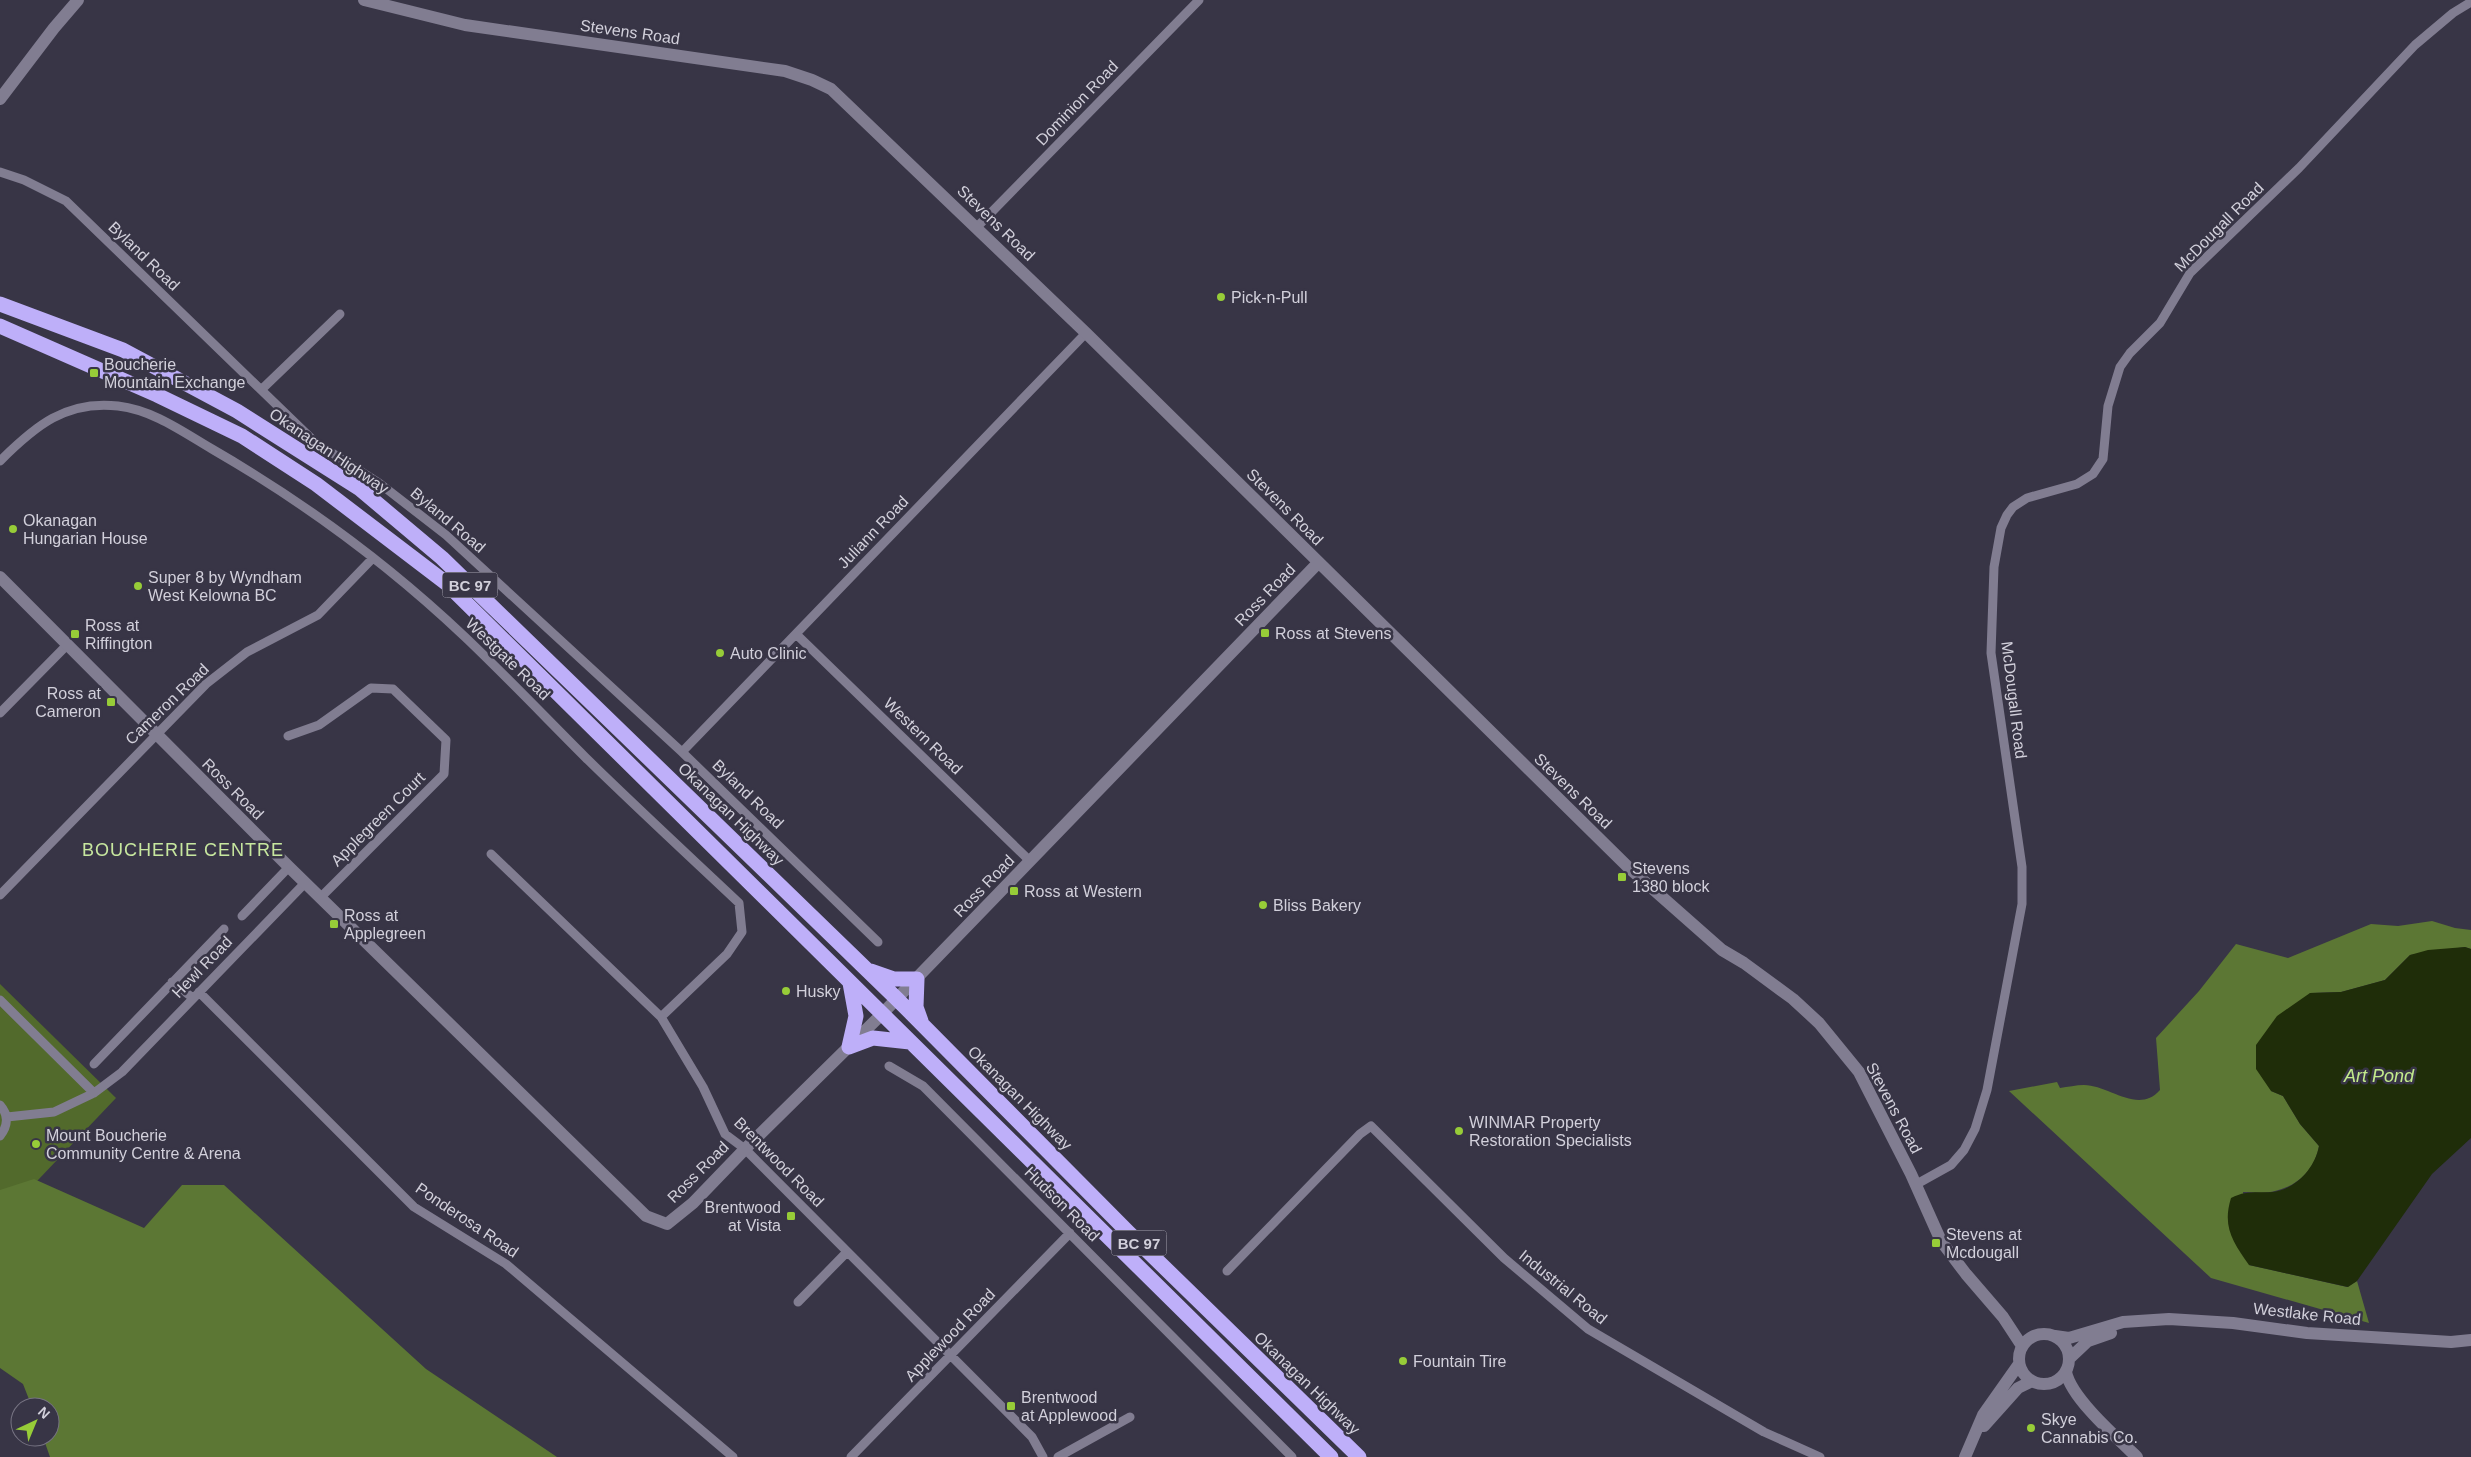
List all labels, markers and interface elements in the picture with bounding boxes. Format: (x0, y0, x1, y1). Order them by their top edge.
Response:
street label: Stevens Road (579, 17, 681, 47)
street label: Dominion Road (1033, 57, 1121, 149)
street label: McDougall Road (2171, 179, 2267, 275)
street label: Stevens Road (954, 182, 1038, 264)
street label: Byland Road (105, 218, 183, 294)
place label: Pick-n-Pull (1231, 289, 1307, 306)
marker: Pick-n-Pull (1215, 291, 1227, 303)
place label: Boucherie Mountain Exchange (104, 356, 246, 391)
marker: Boucherie Mountain Exchange (88, 367, 100, 379)
street label: Okanagan Highway (266, 405, 392, 497)
street label: Stevens Road (1243, 465, 1327, 549)
street label: Byland Road (407, 484, 489, 556)
street label: Juliann Road (834, 492, 912, 572)
place label: Okanagan Hungarian House (23, 512, 148, 547)
marker: Okanagan Hungarian House (7, 523, 19, 535)
street label: Ross Road (1231, 561, 1299, 629)
place label: Super 8 by Wyndham West Kelowna BC (148, 569, 302, 604)
road number: BC 97 (442, 572, 498, 598)
marker: Super 8 by Wyndham West Kelowna BC (132, 580, 144, 592)
street label: Westgate Road (463, 615, 553, 703)
place label: Ross at Riffington (85, 617, 152, 652)
place label: Ross at Stevens (1275, 625, 1392, 642)
marker: Ross at Stevens (1259, 627, 1271, 639)
marker: Ross at Riffington (69, 628, 81, 640)
street label: McDougall Road (1998, 640, 2030, 760)
place label: Auto Clinic (730, 645, 806, 662)
marker: Auto Clinic (714, 647, 726, 659)
street label: Cameron Road (122, 660, 212, 748)
place label: Ross at Cameron (35, 685, 102, 720)
street label: Western Road (880, 694, 966, 778)
marker: Ross at Cameron (105, 696, 117, 708)
street label: Stevens Road (1531, 750, 1615, 832)
street label: Ross Road (199, 755, 267, 823)
street label: Byland Road (709, 756, 787, 832)
street label: Okanagan Highway (675, 759, 787, 869)
street label: Applegreen Court (328, 768, 429, 869)
district label: BOUCHERIE CENTRE (82, 840, 284, 860)
street label: Ross Road (950, 852, 1018, 920)
place label: Stevens 1380 block (1632, 860, 1710, 895)
marker: Stevens 1380 block (1616, 871, 1628, 883)
place label: Ross at Western (1024, 883, 1142, 900)
marker: Ross at Western (1008, 885, 1020, 897)
place label: Bliss Bakery (1273, 897, 1361, 914)
marker: Bliss Bakery (1257, 899, 1269, 911)
place label: Ross at Applegreen (344, 907, 426, 942)
marker: Ross at Applegreen (328, 918, 340, 930)
street label: Hewl Road (169, 933, 235, 1001)
place label: Husky (796, 983, 840, 1000)
marker: Husky (780, 985, 792, 997)
street label: Okanagan Highway (965, 1043, 1075, 1153)
street label: Stevens Road (1863, 1060, 1925, 1156)
water label: Art Pond (2343, 1066, 2415, 1086)
street label: Brentwood Road (731, 1114, 827, 1210)
place label: WINMAR Property Restoration Specialists (1469, 1114, 1632, 1149)
marker: WINMAR Property Restoration Specialists (1453, 1125, 1465, 1137)
place label: Mount Boucherie Community Centre & Arena (46, 1127, 241, 1162)
marker: Mount Boucherie Community Centre & Arena (30, 1138, 42, 1150)
street label: Ross Road (664, 1138, 732, 1206)
street label: Hudson Road (1021, 1163, 1103, 1245)
street label: Ponderosa Road (412, 1179, 522, 1261)
place label: Brentwood at Vista (705, 1199, 781, 1234)
marker: Brentwood at Vista (785, 1210, 797, 1222)
place label: Stevens at Mcdougall (1946, 1226, 2022, 1261)
road number: BC 97 (1112, 1230, 1166, 1256)
marker: Stevens at Mcdougall (1930, 1237, 1942, 1249)
street label: Industrial Road (1516, 1247, 1610, 1327)
street label: Applewood Road (902, 1285, 998, 1385)
street label: Westlake Road (2252, 1300, 2362, 1328)
street label: Okanagan Highway (1251, 1328, 1363, 1438)
place label: Fountain Tire (1413, 1353, 1506, 1370)
marker: Fountain Tire (1397, 1355, 1409, 1367)
place label: Brentwood at Applewood (1021, 1389, 1117, 1424)
north arrow (10, 1397, 60, 1447)
marker: Brentwood at Applewood (1005, 1400, 1017, 1412)
text: N (35, 1403, 53, 1422)
place label: Skye Cannabis Co. (2041, 1411, 2138, 1446)
marker: Skye Cannabis Co. (2025, 1422, 2037, 1434)

